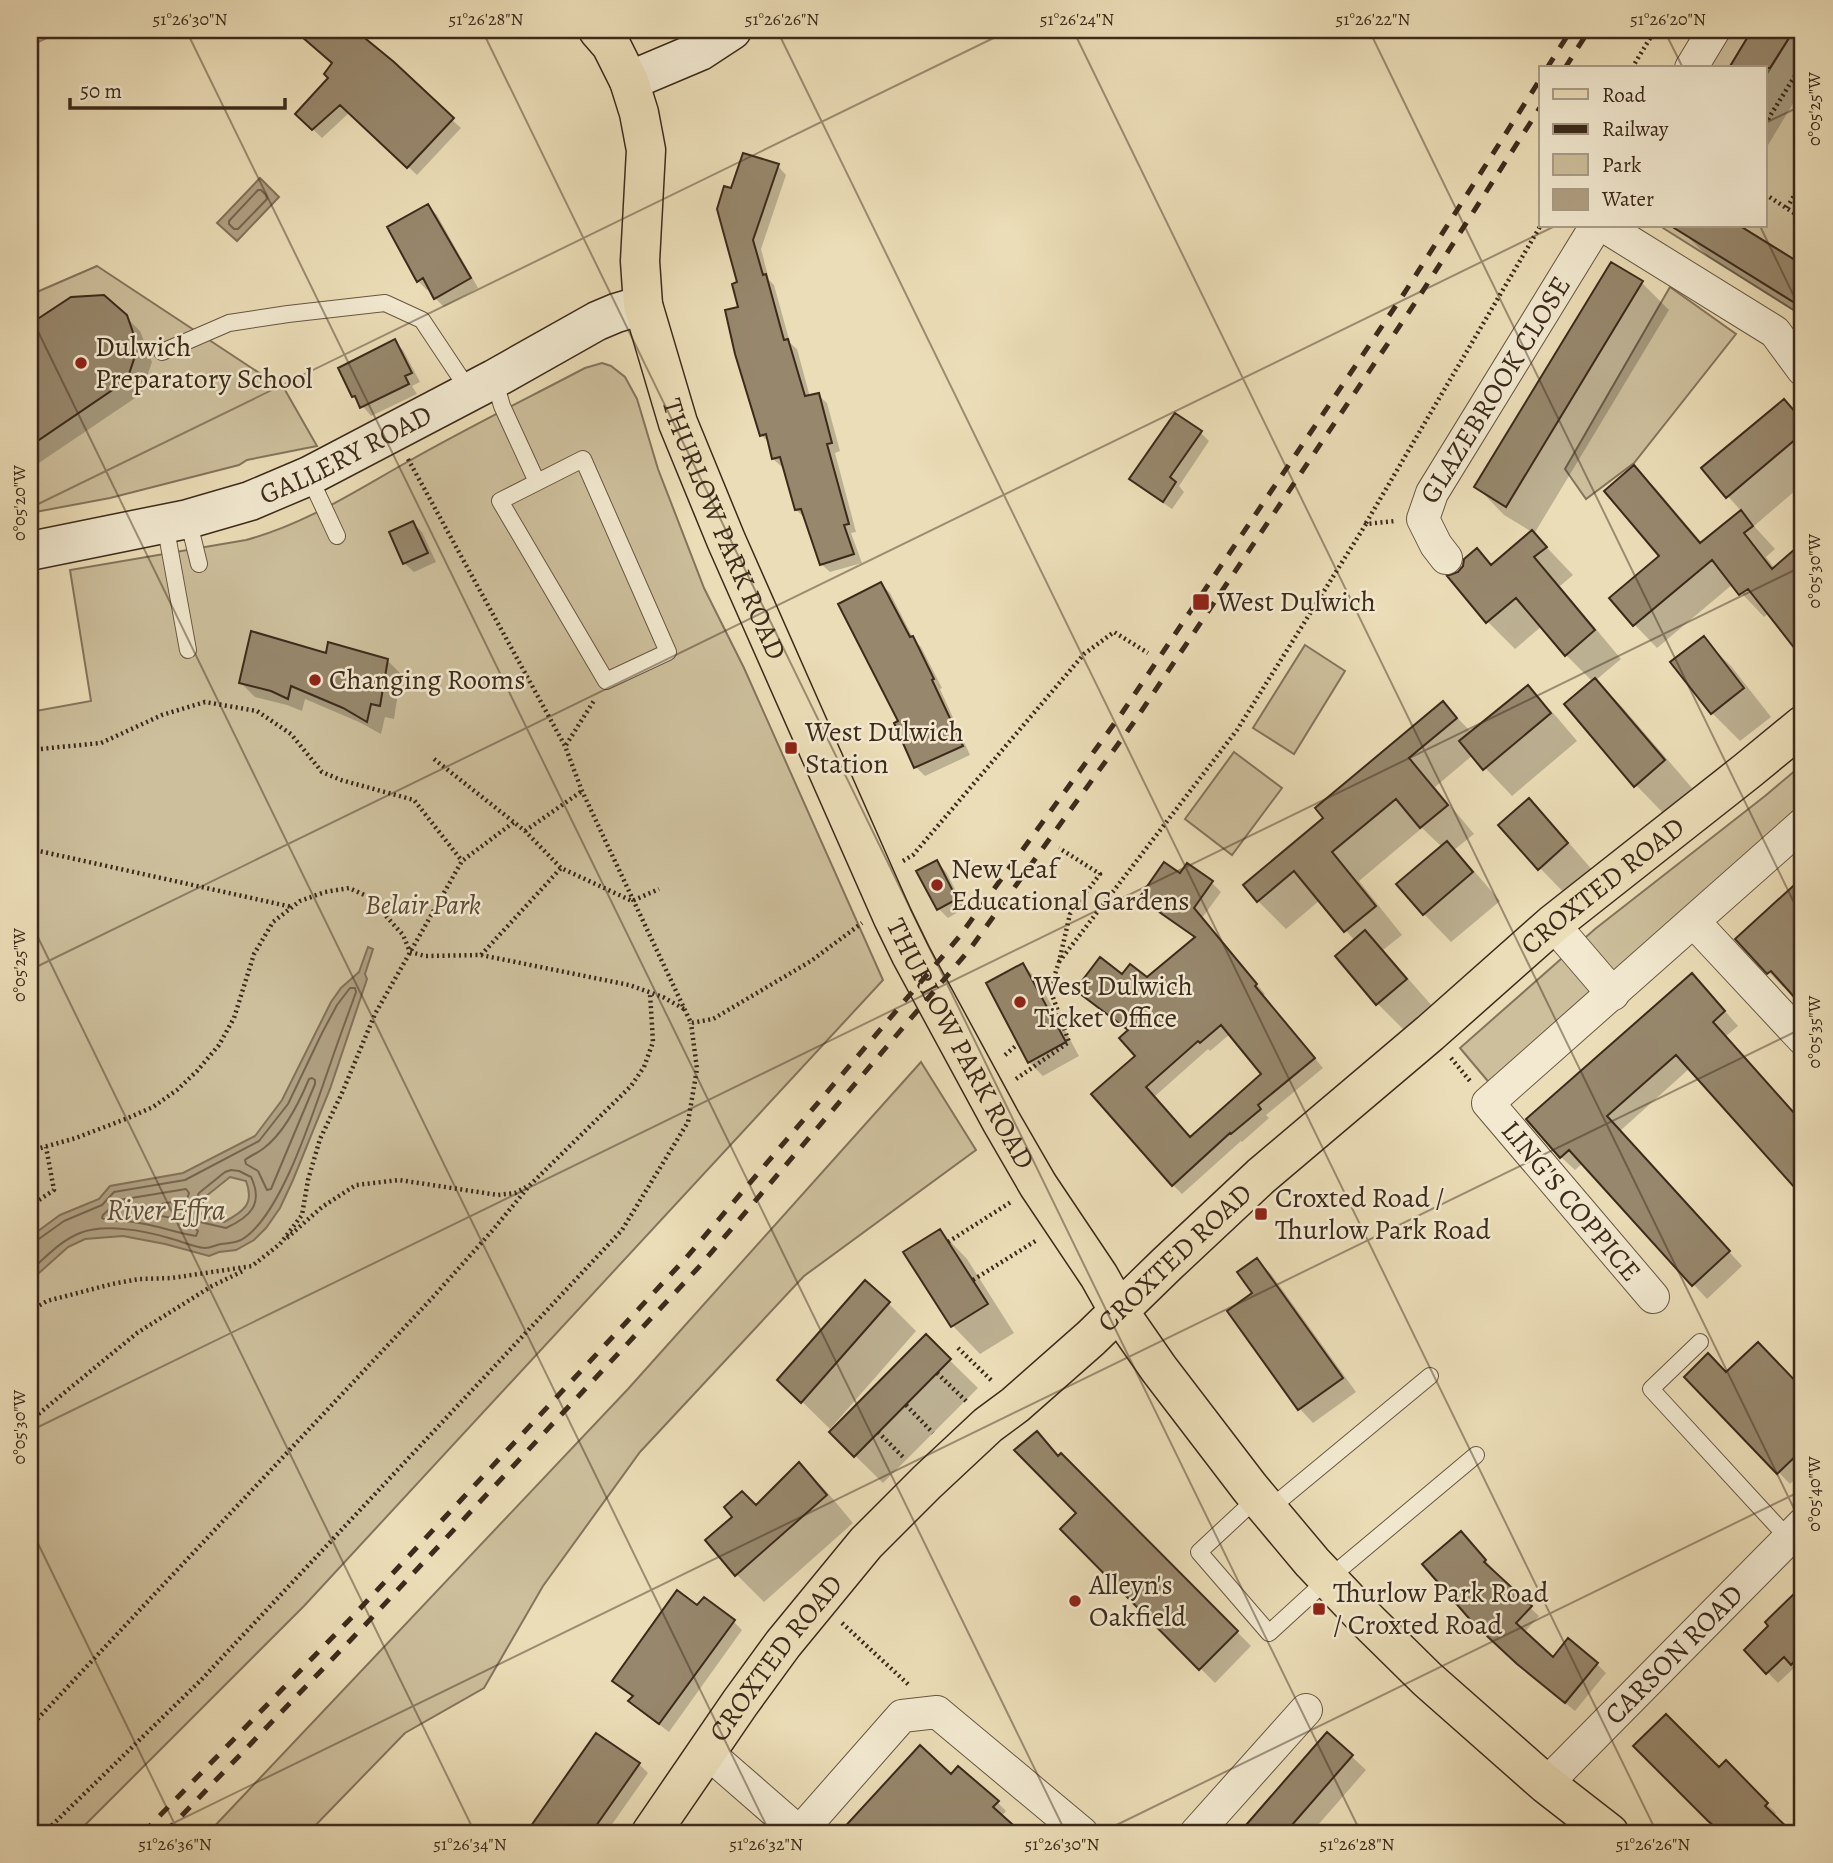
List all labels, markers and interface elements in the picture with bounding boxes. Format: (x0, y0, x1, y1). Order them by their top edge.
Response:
text: 51°26'30"N (153, 7, 227, 31)
text: 51°26'28"N (449, 7, 524, 31)
text: 51°26'26"N (745, 7, 819, 31)
text: 51°26'24"N (1040, 7, 1114, 31)
text: 51°26'22"N (1336, 7, 1410, 31)
text: 51°26'20"N (1630, 7, 1706, 31)
scale bar (70, 66, 285, 110)
legend (1539, 66, 1766, 228)
text: 0°05'25"W (1802, 72, 1826, 146)
text: 50 m (80, 77, 122, 105)
text: Road (1602, 81, 1646, 109)
text: Railway (1602, 115, 1669, 143)
text: Park (1602, 151, 1642, 179)
text: Water (1601, 185, 1654, 213)
street label: GLAZEBROOK CLOSE (1411, 269, 1580, 511)
place label: Dulwich Preparatory School (95, 328, 313, 398)
marker: Dulwich Preparatory School (73, 355, 89, 371)
street label: THURLOW PARK ROAD (653, 394, 796, 666)
street label: GALLERY ROAD (254, 396, 439, 514)
text: 0°05'20"W (7, 465, 31, 541)
text: 0°05'30"W (1802, 533, 1826, 608)
place label: West Dulwich (1216, 583, 1376, 621)
marker: West Dulwich (1191, 592, 1211, 612)
place label: Changing Rooms (329, 661, 525, 699)
marker: Changing Rooms (307, 672, 323, 688)
place label: West Dulwich Station (804, 713, 964, 783)
marker: West Dulwich Station (783, 740, 799, 756)
street label: CROXTED ROAD (1512, 808, 1693, 963)
place label: New Leaf Educational Gardens (951, 850, 1190, 920)
marker: New Leaf Educational Gardens (929, 877, 945, 893)
park label: Belair Park (365, 886, 481, 924)
street label: THURLOW PARK ROAD (877, 912, 1044, 1176)
text: 0°05'25"W (7, 928, 31, 1002)
place label: West Dulwich Ticket Office (1033, 967, 1193, 1037)
marker: West Dulwich Ticket Office (1012, 994, 1028, 1010)
text: 0°05'35"W (1802, 995, 1826, 1068)
street label: LING'S COPPICE (1492, 1112, 1650, 1290)
street label: CROXTED ROAD (1089, 1175, 1261, 1341)
place label: Croxted Road / Thurlow Park Road (1275, 1179, 1492, 1249)
water label: River Effra (106, 1190, 226, 1230)
marker: Croxted Road / Thurlow Park Road (1253, 1206, 1269, 1222)
text: 0°05'30"W (7, 1389, 31, 1464)
text: 0°05'40"W (1802, 1456, 1826, 1532)
street label: CROXTED ROAD (700, 1566, 852, 1749)
place label: Alleyn's Oakfield (1088, 1566, 1187, 1636)
place label: Thurlow Park Road / Croxted Road (1333, 1574, 1550, 1644)
street label: CARSON ROAD (1596, 1576, 1752, 1733)
marker: Alleyn's Oakfield (1067, 1593, 1083, 1609)
marker: Thurlow Park Road / Croxted Road (1311, 1601, 1327, 1617)
text: 51°26'36"N (138, 1832, 212, 1856)
text: 51°26'34"N (433, 1832, 507, 1856)
text: 51°26'32"N (729, 1832, 803, 1856)
text: 51°26'30"N (1025, 1832, 1099, 1856)
text: 51°26'28"N (1320, 1832, 1395, 1856)
text: 51°26'26"N (1616, 1832, 1690, 1856)

